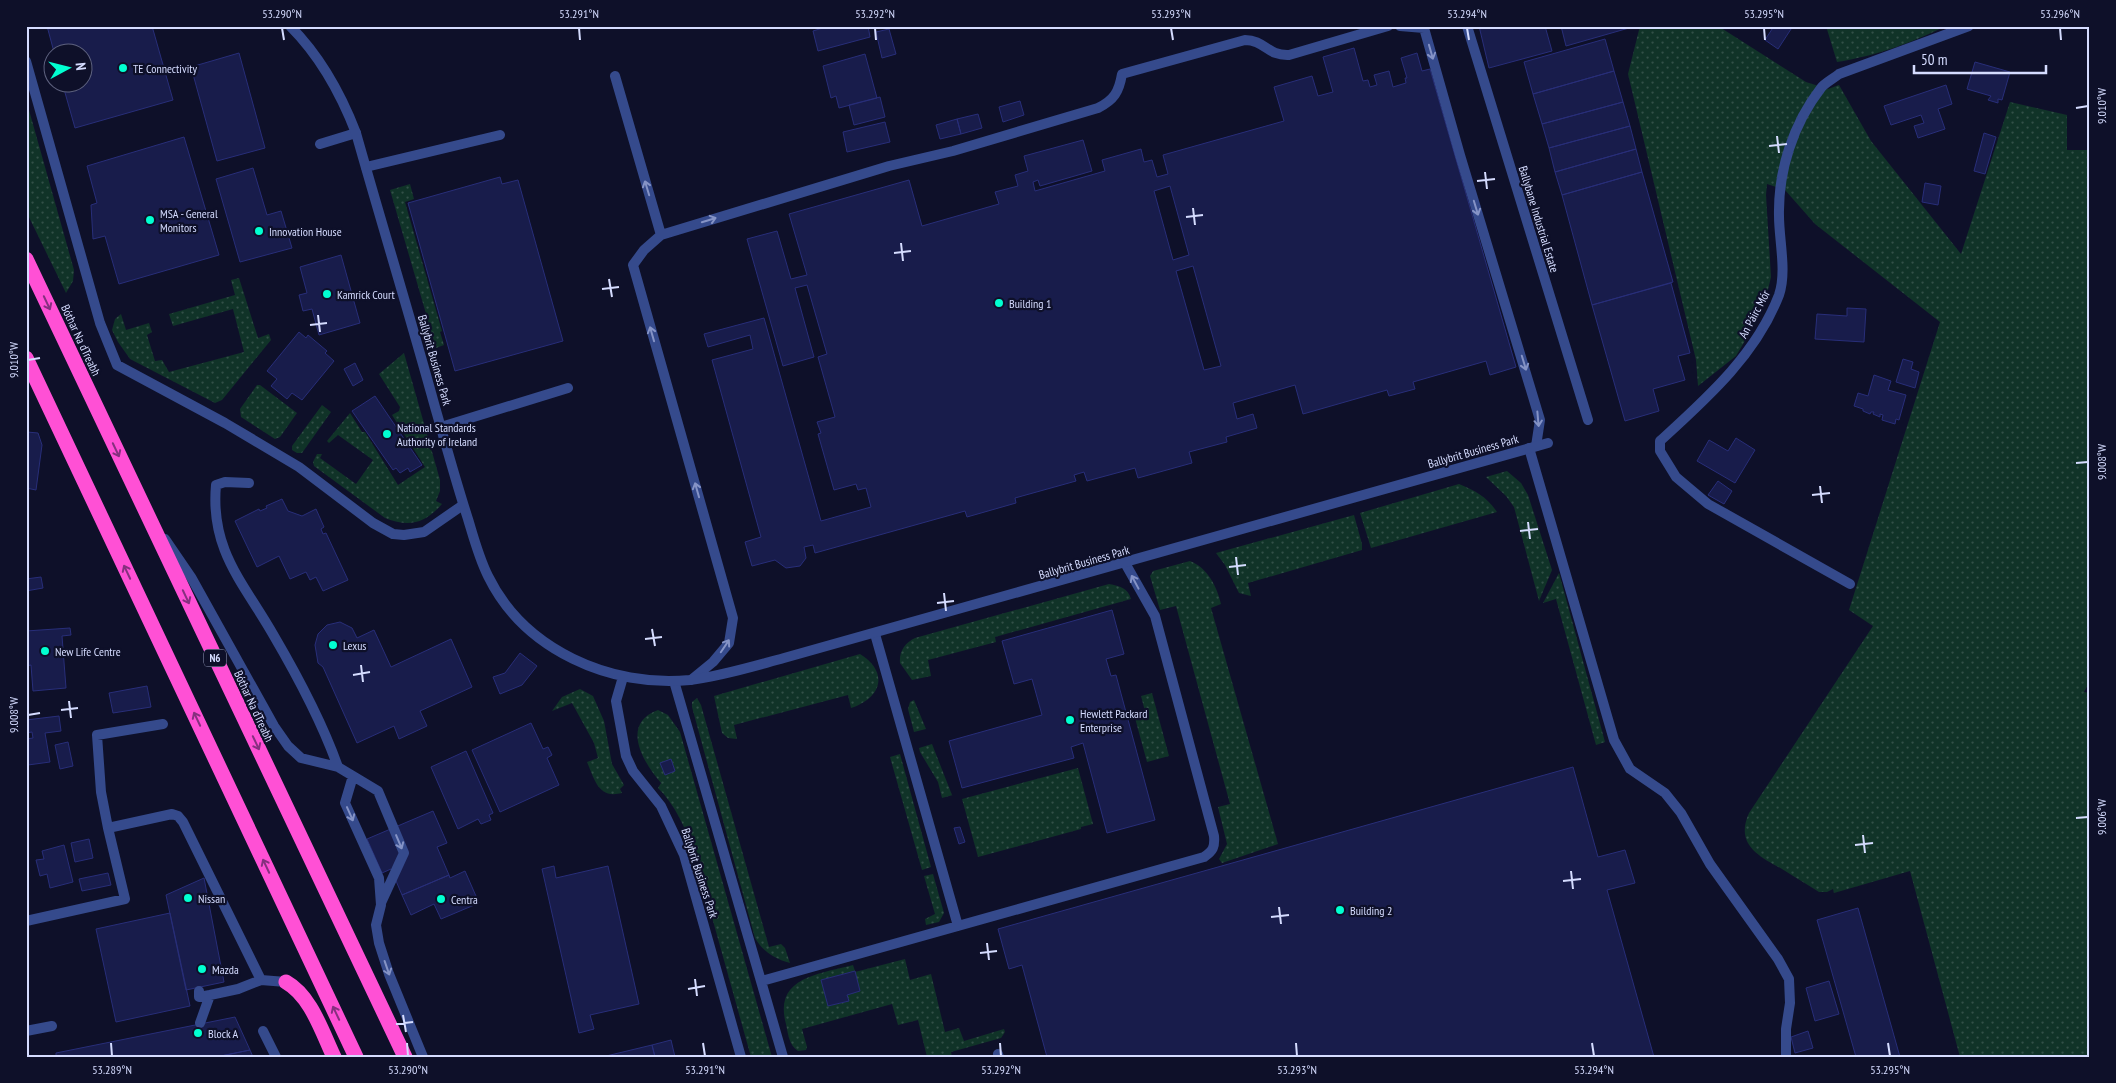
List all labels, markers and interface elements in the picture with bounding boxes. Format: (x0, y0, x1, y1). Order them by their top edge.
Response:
text: 53.290°N (262, 6, 302, 21)
text: 53.291°N (559, 6, 599, 21)
text: 53.292°N (855, 6, 895, 21)
text: 53.293°N (1151, 6, 1191, 21)
text: 53.294°N (1447, 6, 1487, 21)
text: 53.295°N (1744, 6, 1784, 21)
text: 53.296°N (2040, 6, 2080, 21)
north arrow (42, 42, 92, 92)
scale bar (1914, 42, 2046, 74)
one-way arrow (1426, 44, 1436, 60)
text: 50 m (1921, 50, 1947, 69)
place label: TE Connectivity (133, 61, 197, 76)
text: N (72, 62, 90, 71)
marker: TE Connectivity (117, 62, 129, 74)
text: 9.010°W (2094, 88, 2109, 124)
street label: Ballybane Industrial Estate (1516, 164, 1562, 274)
one-way arrow (642, 180, 652, 196)
one-way arrow (1471, 200, 1481, 216)
place label: MSA - General Monitors (160, 206, 218, 235)
marker: MSA - General Monitors (144, 214, 156, 226)
one-way arrow (700, 215, 716, 225)
place label: Innovation House (269, 224, 342, 239)
marker: Innovation House (253, 225, 265, 237)
place label: Kamrick Court (337, 287, 395, 302)
street label: An Páirc Mór (1735, 287, 1773, 341)
marker: Kamrick Court (321, 288, 333, 300)
one-way arrow (43, 295, 52, 310)
place label: Building 1 (1009, 296, 1051, 311)
marker: Building 1 (993, 297, 1005, 309)
street label: Bóthar Na dTreabh (58, 302, 104, 378)
street label: Ballybrit Business Park (415, 313, 455, 407)
one-way arrow (647, 326, 657, 342)
text: 9.010°W (6, 342, 21, 378)
one-way arrow (1519, 355, 1529, 371)
one-way arrow (1533, 411, 1543, 427)
place label: National Standards Authority of Ireland (397, 420, 477, 449)
marker: National Standards Authority of Ireland (381, 428, 393, 440)
street label: Ballybrit Business Park (1426, 431, 1520, 471)
one-way arrow (112, 442, 121, 457)
text: 9.008°W (2094, 444, 2109, 480)
one-way arrow (692, 483, 701, 499)
street label: Ballybrit Business Park (1037, 542, 1131, 582)
one-way arrow (122, 565, 132, 580)
one-way arrow (1130, 574, 1140, 589)
one-way arrow (182, 589, 191, 604)
place label: Lexus (343, 638, 366, 653)
marker: Lexus (327, 639, 339, 651)
one-way arrow (720, 639, 731, 653)
place label: New Life Centre (55, 644, 121, 659)
marker: New Life Centre (39, 645, 51, 657)
road number: N6 (204, 650, 226, 666)
street label: Bóthar Na dTreabh (231, 668, 277, 744)
text: 9.008°W (6, 697, 21, 733)
place label: Hewlett Packard Enterprise (1080, 706, 1147, 735)
one-way arrow (191, 712, 201, 727)
marker: Hewlett Packard Enterprise (1064, 714, 1076, 726)
one-way arrow (251, 736, 261, 751)
text: 9.006°W (2094, 799, 2109, 835)
one-way arrow (346, 806, 355, 821)
street label: Ballybrit Business Park (678, 826, 722, 920)
one-way arrow (396, 834, 405, 849)
one-way arrow (261, 859, 270, 874)
place label: Nissan (198, 891, 225, 906)
marker: Nissan (182, 892, 194, 904)
place label: Centra (451, 892, 478, 907)
marker: Centra (435, 893, 447, 905)
place label: Building 2 (1350, 903, 1392, 918)
marker: Building 2 (1334, 904, 1346, 916)
one-way arrow (383, 960, 393, 976)
place label: Mazda (212, 962, 239, 977)
marker: Mazda (196, 963, 208, 975)
one-way arrow (330, 1006, 340, 1021)
place label: Block A (208, 1026, 238, 1041)
marker: Block A (192, 1027, 204, 1039)
text: 53.289°N (92, 1062, 132, 1077)
text: 53.290°N (388, 1062, 428, 1077)
text: 53.291°N (685, 1062, 725, 1077)
text: 53.292°N (981, 1062, 1021, 1077)
text: 53.293°N (1277, 1062, 1317, 1077)
text: 53.294°N (1574, 1062, 1614, 1077)
text: 53.295°N (1870, 1062, 1910, 1077)

